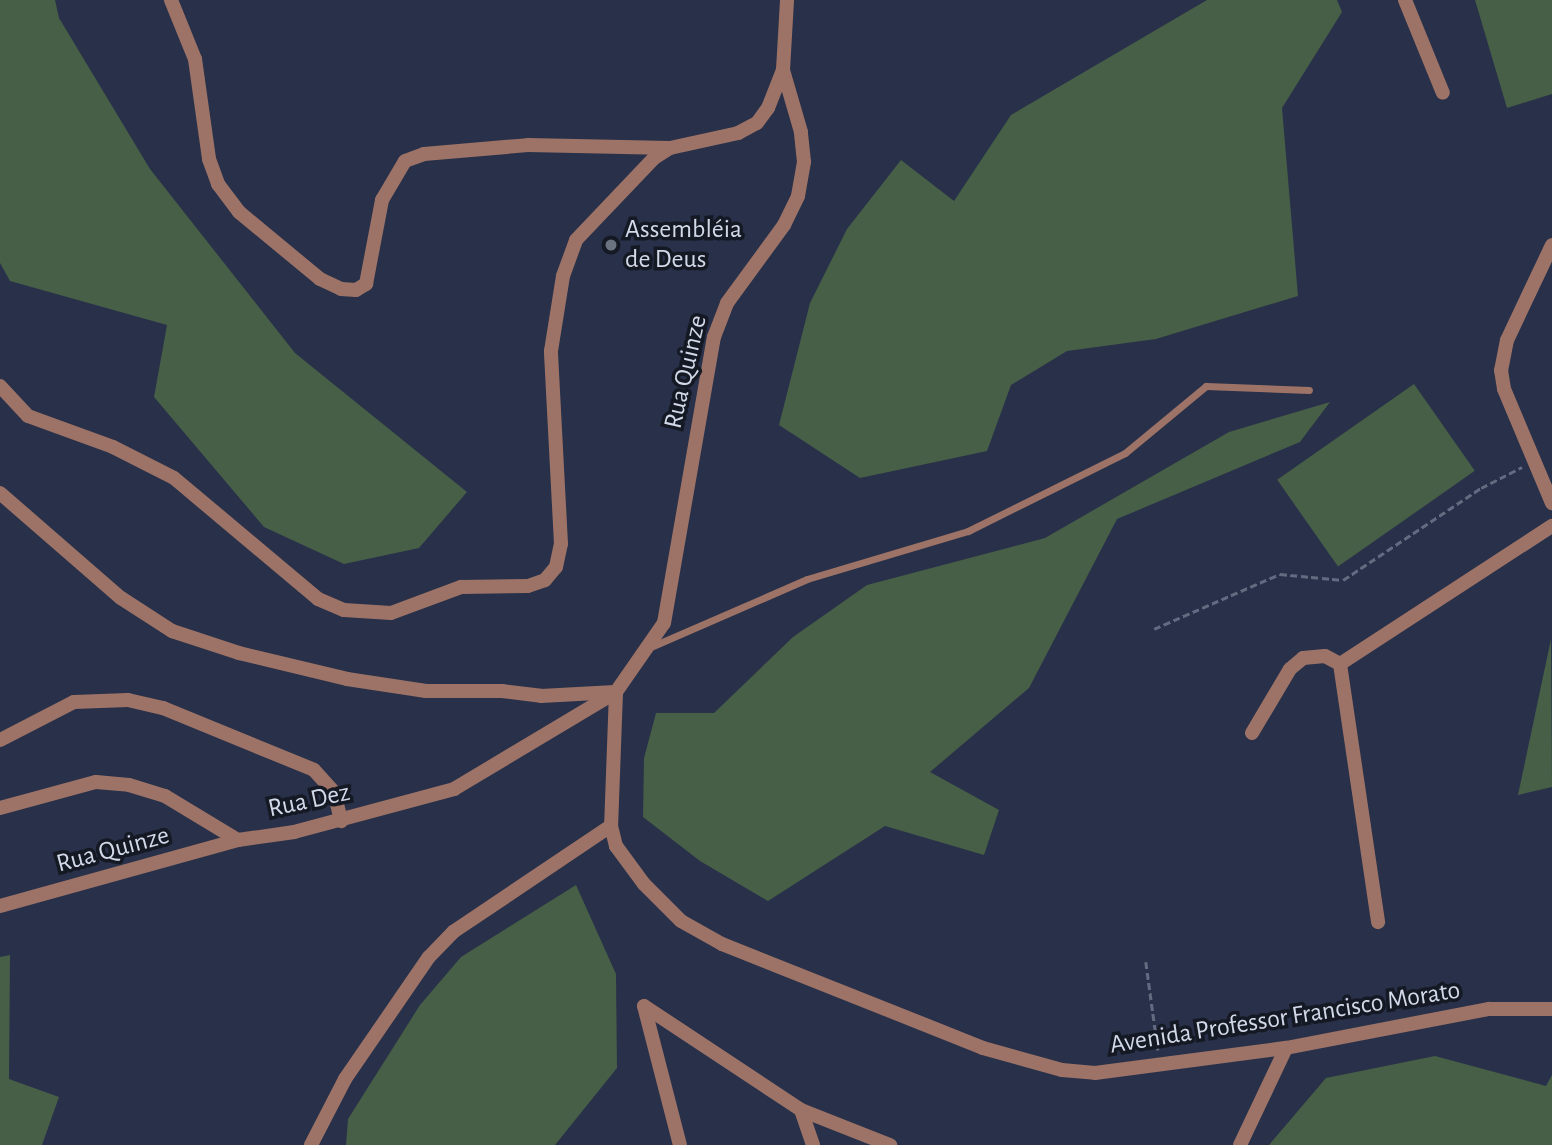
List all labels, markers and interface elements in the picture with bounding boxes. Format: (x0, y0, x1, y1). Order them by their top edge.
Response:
place label: Assembléia de Deus (625, 214, 742, 276)
marker: Assembléia de Deus (603, 237, 619, 253)
street label: Rua Quinze (658, 312, 714, 432)
street label: Rua Dez (265, 777, 353, 825)
street label: Rua Quinze (53, 820, 173, 880)
street label: Avenida Professor Francisco Morato (1108, 975, 1462, 1061)

